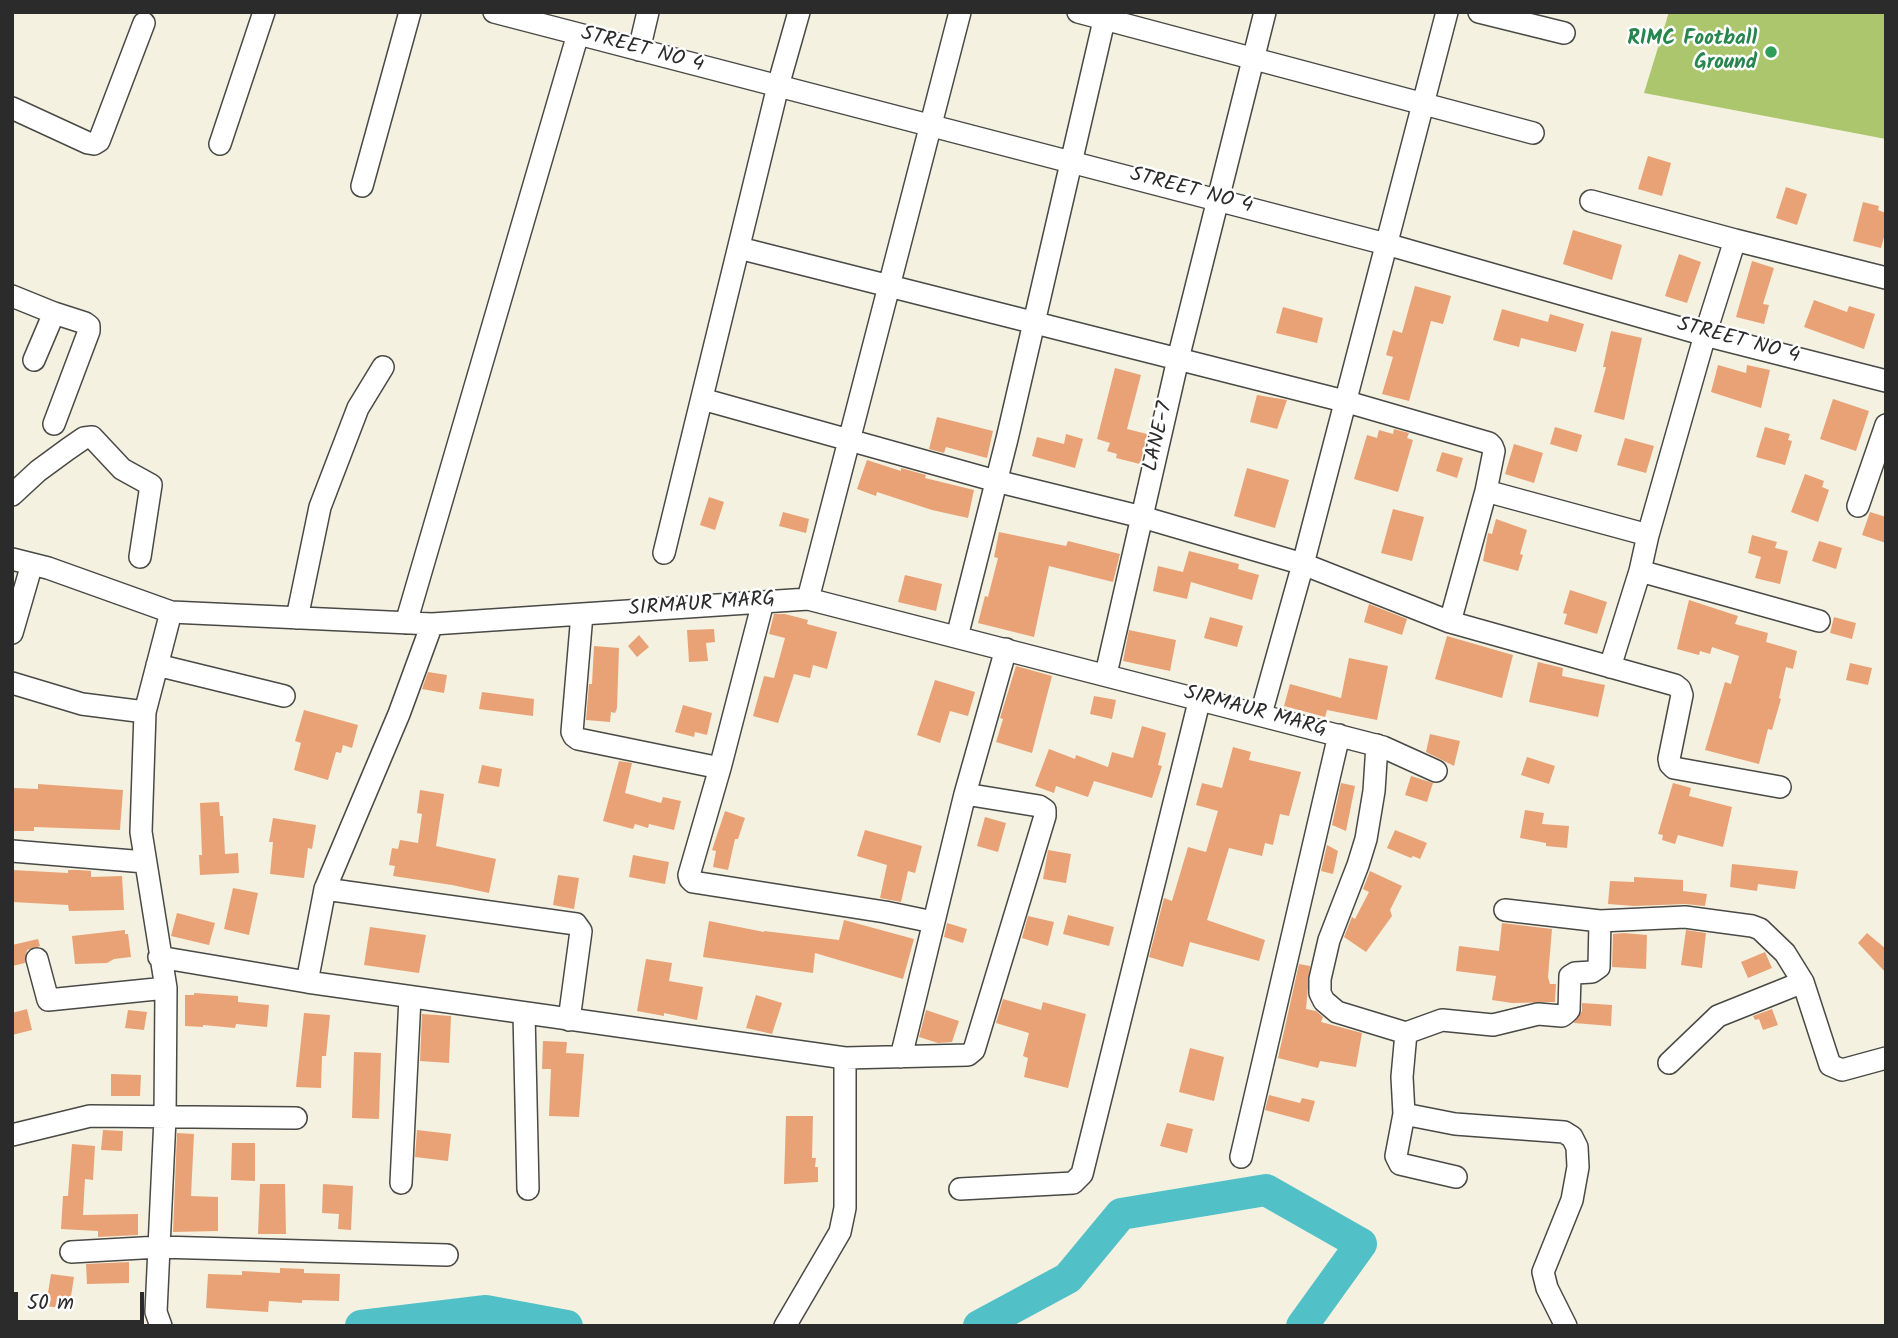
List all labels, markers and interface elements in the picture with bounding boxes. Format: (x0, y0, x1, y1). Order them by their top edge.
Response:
street label: STREET NO 4 (578, 23, 706, 79)
place label: RIMC Football Ground (1627, 27, 1757, 77)
marker: RIMC Football Ground (1763, 44, 1779, 60)
street label: STREET NO 4 (1127, 164, 1255, 220)
street label: STREET NO 4 (1674, 314, 1802, 370)
street label: LANE-7 (1140, 400, 1180, 474)
street label: SIRMAUR MARG (628, 588, 776, 624)
street label: SIRMAUR MARG (1181, 682, 1329, 744)
scale bar (18, 1278, 147, 1322)
text: 50 m (27, 1287, 74, 1320)

